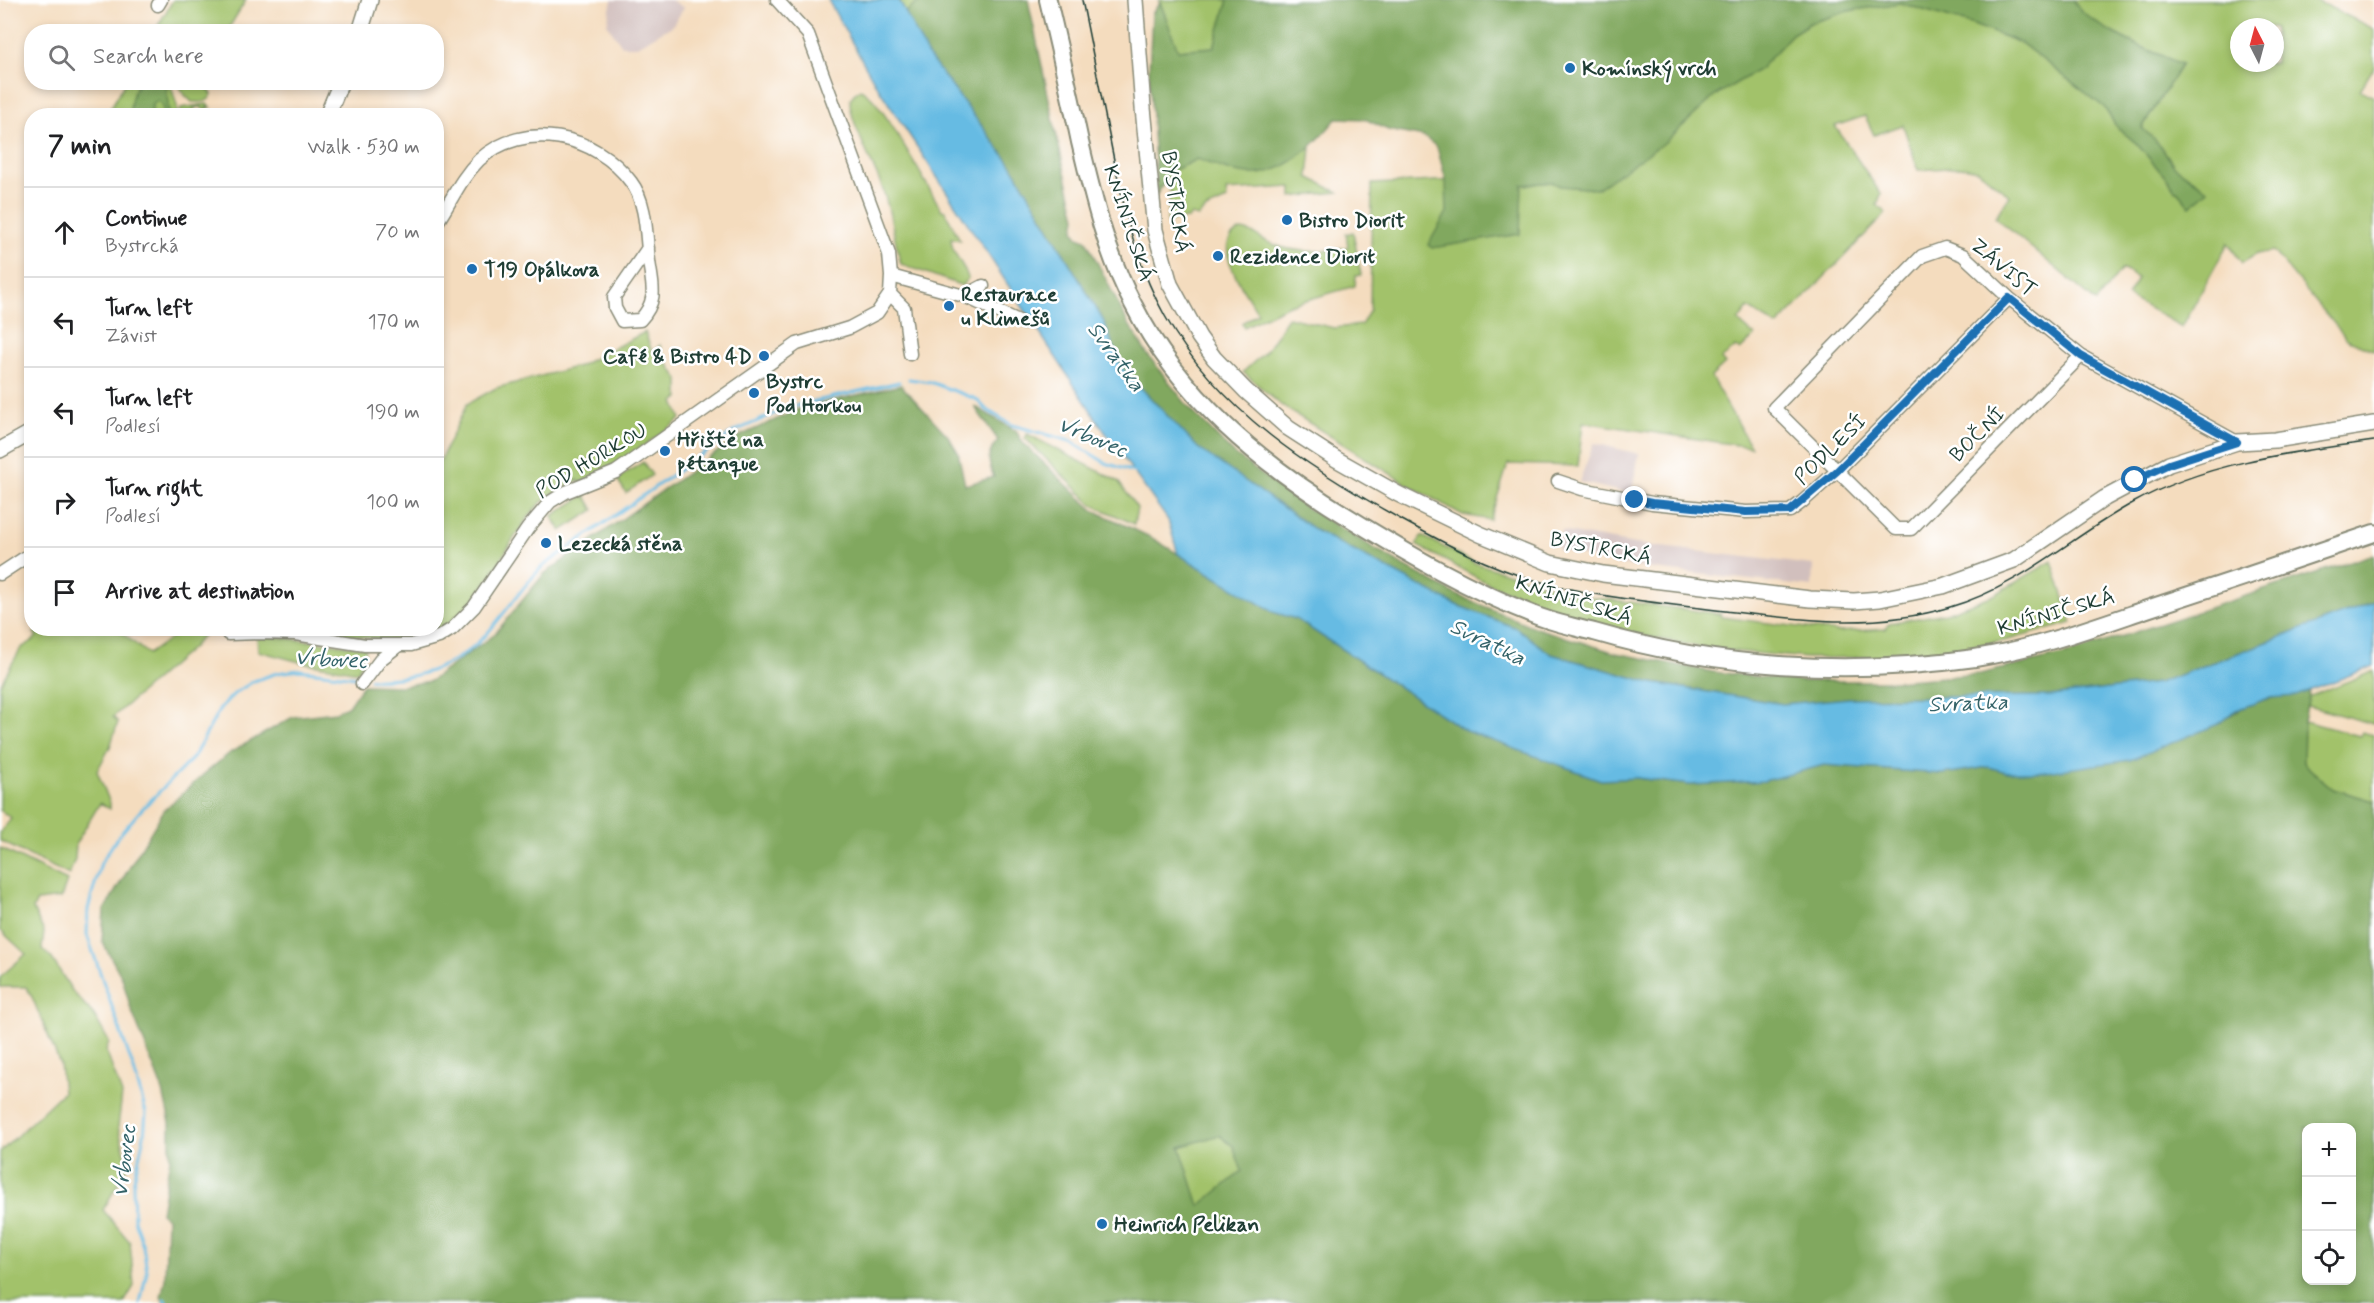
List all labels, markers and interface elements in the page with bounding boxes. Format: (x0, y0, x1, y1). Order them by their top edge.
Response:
north arrow (2230, 18, 2284, 72)
search box (24, 24, 444, 90)
icon: search (45, 41, 78, 74)
text: Search here (93, 43, 204, 71)
place label: Komínský vrch (1582, 55, 1717, 83)
marker: Komínský vrch (1563, 61, 1577, 75)
text: 7 min (48, 130, 112, 164)
text: Walk · 530 m (308, 134, 420, 161)
street label: BYSTRCKÁ (1154, 149, 1196, 255)
street label: KNÍNIČSKÁ (1096, 162, 1160, 285)
text: Continue (105, 205, 187, 233)
place label: Bistro Diorit (1299, 207, 1405, 235)
marker: Bistro Diorit (1280, 213, 1294, 227)
icon: ahead (48, 216, 81, 249)
text: 70 m (375, 219, 420, 246)
street label: ZÁVIST (1964, 232, 2042, 304)
text: Bystrcká (105, 233, 179, 260)
place label: Rezidence Diorit (1230, 243, 1375, 271)
marker: Rezidence Diorit (1211, 249, 1225, 263)
place label: T19 Opálkova (484, 256, 600, 284)
marker: T19 Opálkova (465, 262, 479, 276)
place label: Restaurace u Klimešů (961, 281, 1058, 333)
text: Turn left (105, 295, 193, 323)
marker: Restaurace u Klimešů (942, 299, 956, 313)
icon: left (48, 306, 81, 339)
text: 170 m (368, 309, 420, 336)
water label: Svratka (1081, 317, 1150, 398)
text: Závist (105, 323, 157, 350)
place label: Café & Bistro 4D (603, 343, 752, 371)
marker: Café & Bistro 4D (757, 349, 771, 363)
place label: Bystrc Pod Horkou (766, 368, 862, 420)
text: Turn left (105, 385, 193, 413)
marker: Bystrc Pod Horkou (747, 386, 761, 400)
icon: left (48, 396, 81, 429)
text: 190 m (366, 399, 420, 426)
street label: BOČNÍ (1944, 401, 2012, 469)
street label: PODLESÍ (1788, 408, 1873, 491)
water label: Vrbovec (1054, 411, 1132, 465)
text: Podlesí (105, 413, 161, 440)
street label: POD HORKOU (531, 417, 652, 505)
place label: Hřiště na pétanque (677, 426, 764, 478)
marker: Hřiště na pétanque (658, 444, 672, 458)
route start (2121, 466, 2147, 492)
text: Turn right (105, 475, 203, 503)
icon: right (48, 486, 81, 519)
route end (1621, 486, 1647, 512)
text: 100 m (366, 489, 420, 516)
text: Podlesí (105, 503, 161, 530)
street label: BYSTRCKÁ (1548, 525, 1654, 573)
place label: Lezecká stěna (558, 530, 683, 558)
marker: Lezecká stěna (539, 536, 553, 550)
street label: KNÍNIČSKÁ (1512, 569, 1635, 633)
icon: arrive (48, 576, 81, 609)
text: Arrive at destination (105, 578, 295, 606)
street label: KNÍNIČSKÁ (1994, 583, 2118, 643)
water label: Svratka (1445, 613, 1529, 673)
water label: Vrbovec (294, 644, 369, 676)
water label: Svratka (1928, 689, 2009, 719)
water label: Vrbovec (107, 1123, 143, 1199)
map controls (2302, 1123, 2356, 1285)
button: + (2302, 1123, 2356, 1177)
button: − (2302, 1177, 2356, 1231)
place label: Heinrich Pelikan (1114, 1211, 1259, 1239)
marker: Heinrich Pelikan (1095, 1217, 1109, 1231)
button: locate (2302, 1231, 2356, 1285)

